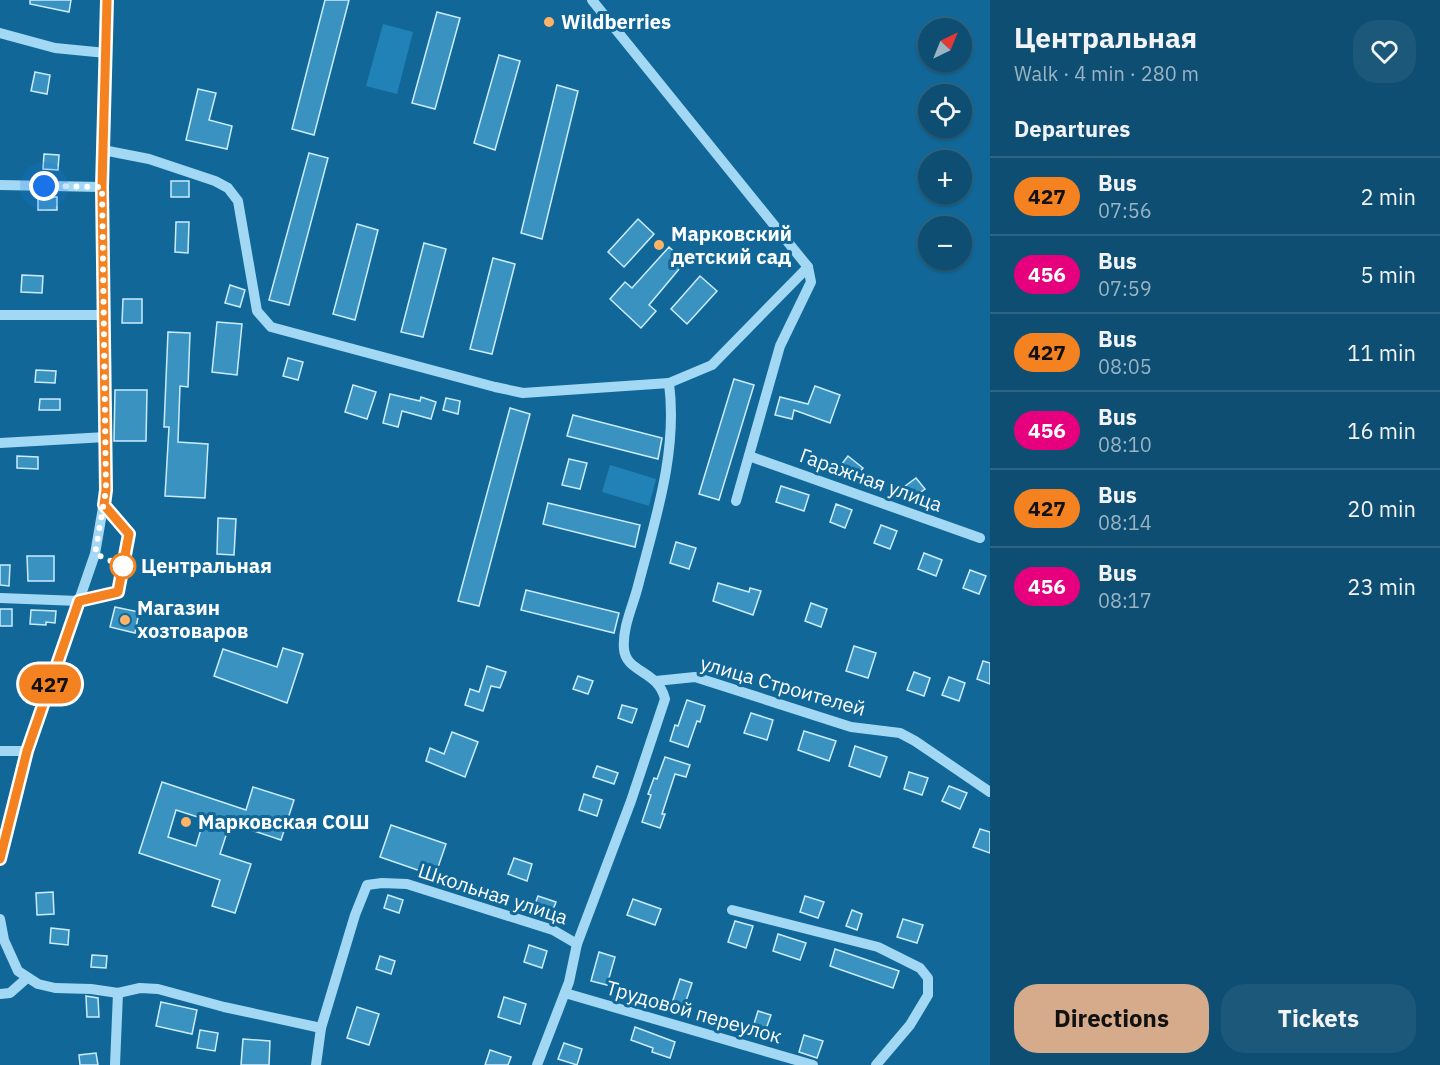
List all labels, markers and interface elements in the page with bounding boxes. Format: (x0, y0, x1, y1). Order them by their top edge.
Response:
place label: Wildberries (561, 8, 671, 35)
marker: Wildberries (542, 15, 556, 29)
north arrow (918, 18, 972, 72)
map controls (918, 18, 972, 270)
text: Центральная (1014, 19, 1197, 56)
button: heart (1353, 20, 1416, 83)
text: Walk · 4 min · 280 m (1014, 60, 1199, 87)
button: locate (918, 84, 972, 138)
text: Departures (1014, 114, 1130, 143)
button: + (918, 150, 972, 204)
text: Bus (1098, 168, 1137, 197)
your location (29, 171, 59, 201)
text: 427 (1028, 182, 1066, 210)
text: 2 min (1360, 182, 1416, 211)
text: 07:56 (1098, 197, 1152, 224)
button: − (918, 216, 972, 270)
place label: Марковский детский сад (671, 220, 792, 270)
marker: Марковский детский сад (652, 238, 666, 252)
text: Bus (1098, 246, 1137, 275)
text: 456 (1028, 260, 1066, 288)
text: 5 min (1360, 260, 1416, 289)
text: 07:59 (1098, 275, 1152, 302)
text: Bus (1098, 324, 1137, 353)
text: 427 (1028, 338, 1066, 366)
text: 11 min (1347, 338, 1416, 367)
text: 08:05 (1098, 353, 1152, 380)
text: Bus (1098, 402, 1137, 431)
text: 456 (1028, 416, 1066, 444)
text: 16 min (1347, 416, 1416, 445)
text: 08:10 (1098, 431, 1152, 458)
street label: Гаражная улица (796, 441, 947, 518)
text: Bus (1098, 480, 1137, 509)
text: 427 (1028, 494, 1066, 522)
text: 20 min (1347, 494, 1416, 523)
text: 08:14 (1098, 509, 1152, 536)
place label: Центральная (141, 552, 272, 579)
marker: Центральная (110, 553, 136, 579)
text: Bus (1098, 558, 1137, 587)
text: 456 (1028, 572, 1066, 600)
text: 23 min (1347, 572, 1416, 601)
text: 08:17 (1098, 587, 1152, 614)
place label: Магазин хозтоваров (137, 594, 249, 644)
marker: Магазин хозтоваров (118, 613, 132, 627)
street label: улица Строителей (697, 649, 869, 722)
line badge: 427 (16, 664, 84, 704)
text: 427 (31, 670, 69, 698)
place label: Марковская СОШ (198, 808, 370, 835)
marker: Марковская СОШ (179, 815, 193, 829)
street label: Школьная улица (415, 857, 572, 931)
street label: Трудовой переулок (603, 973, 785, 1050)
button: Directions (1014, 984, 1209, 1053)
button: Tickets (1221, 984, 1416, 1053)

